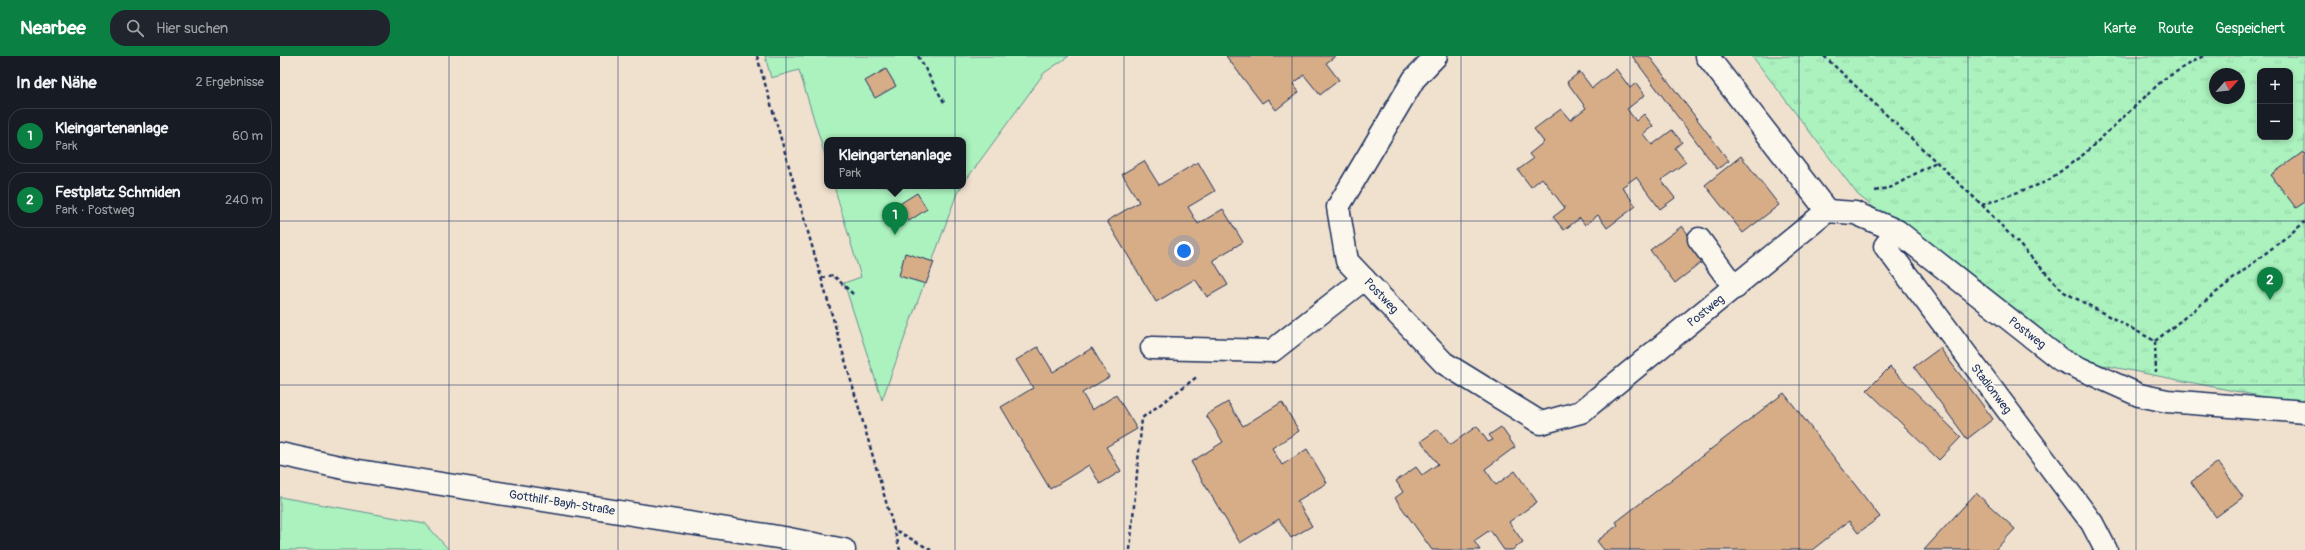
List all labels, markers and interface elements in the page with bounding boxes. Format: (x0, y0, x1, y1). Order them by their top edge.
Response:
search box (110, 10, 390, 46)
text: Nearbee (20, 16, 86, 40)
icon: search (124, 17, 146, 39)
text: Hier suchen (156, 19, 228, 38)
text: Karte (2104, 20, 2136, 37)
text: Route (2158, 20, 2193, 37)
text: Gespeichert (2215, 20, 2285, 37)
north arrow (2209, 68, 2245, 104)
map controls (2257, 68, 2293, 140)
button: + (2257, 68, 2293, 104)
text: In der Nähe (16, 72, 97, 93)
text: 2 Ergebnisse (195, 74, 264, 90)
button: − (2257, 104, 2293, 140)
text: Kleingartenanlage (55, 119, 168, 138)
text: 1 (27, 128, 33, 144)
text: 60 m (232, 128, 263, 144)
popup (824, 137, 966, 189)
text: Park (55, 138, 78, 154)
text: Kleingartenanlage (838, 146, 952, 165)
text: Park (838, 165, 861, 181)
text: Festplatz Schmiden (55, 183, 181, 202)
text: 2 (26, 192, 34, 208)
text: 240 m (225, 192, 263, 208)
text: Park · Postweg (55, 202, 135, 218)
pin: 1 (882, 202, 908, 235)
your location (1174, 241, 1194, 261)
pin: 2 (2257, 267, 2283, 300)
street label: Postweg (1361, 275, 1401, 317)
street label: Postweg (1684, 292, 1728, 330)
street label: Postweg (2005, 314, 2049, 352)
street label: Stadionweg (1967, 361, 2015, 417)
street label: Gotthilf-Bayh-Straße (508, 487, 616, 519)

